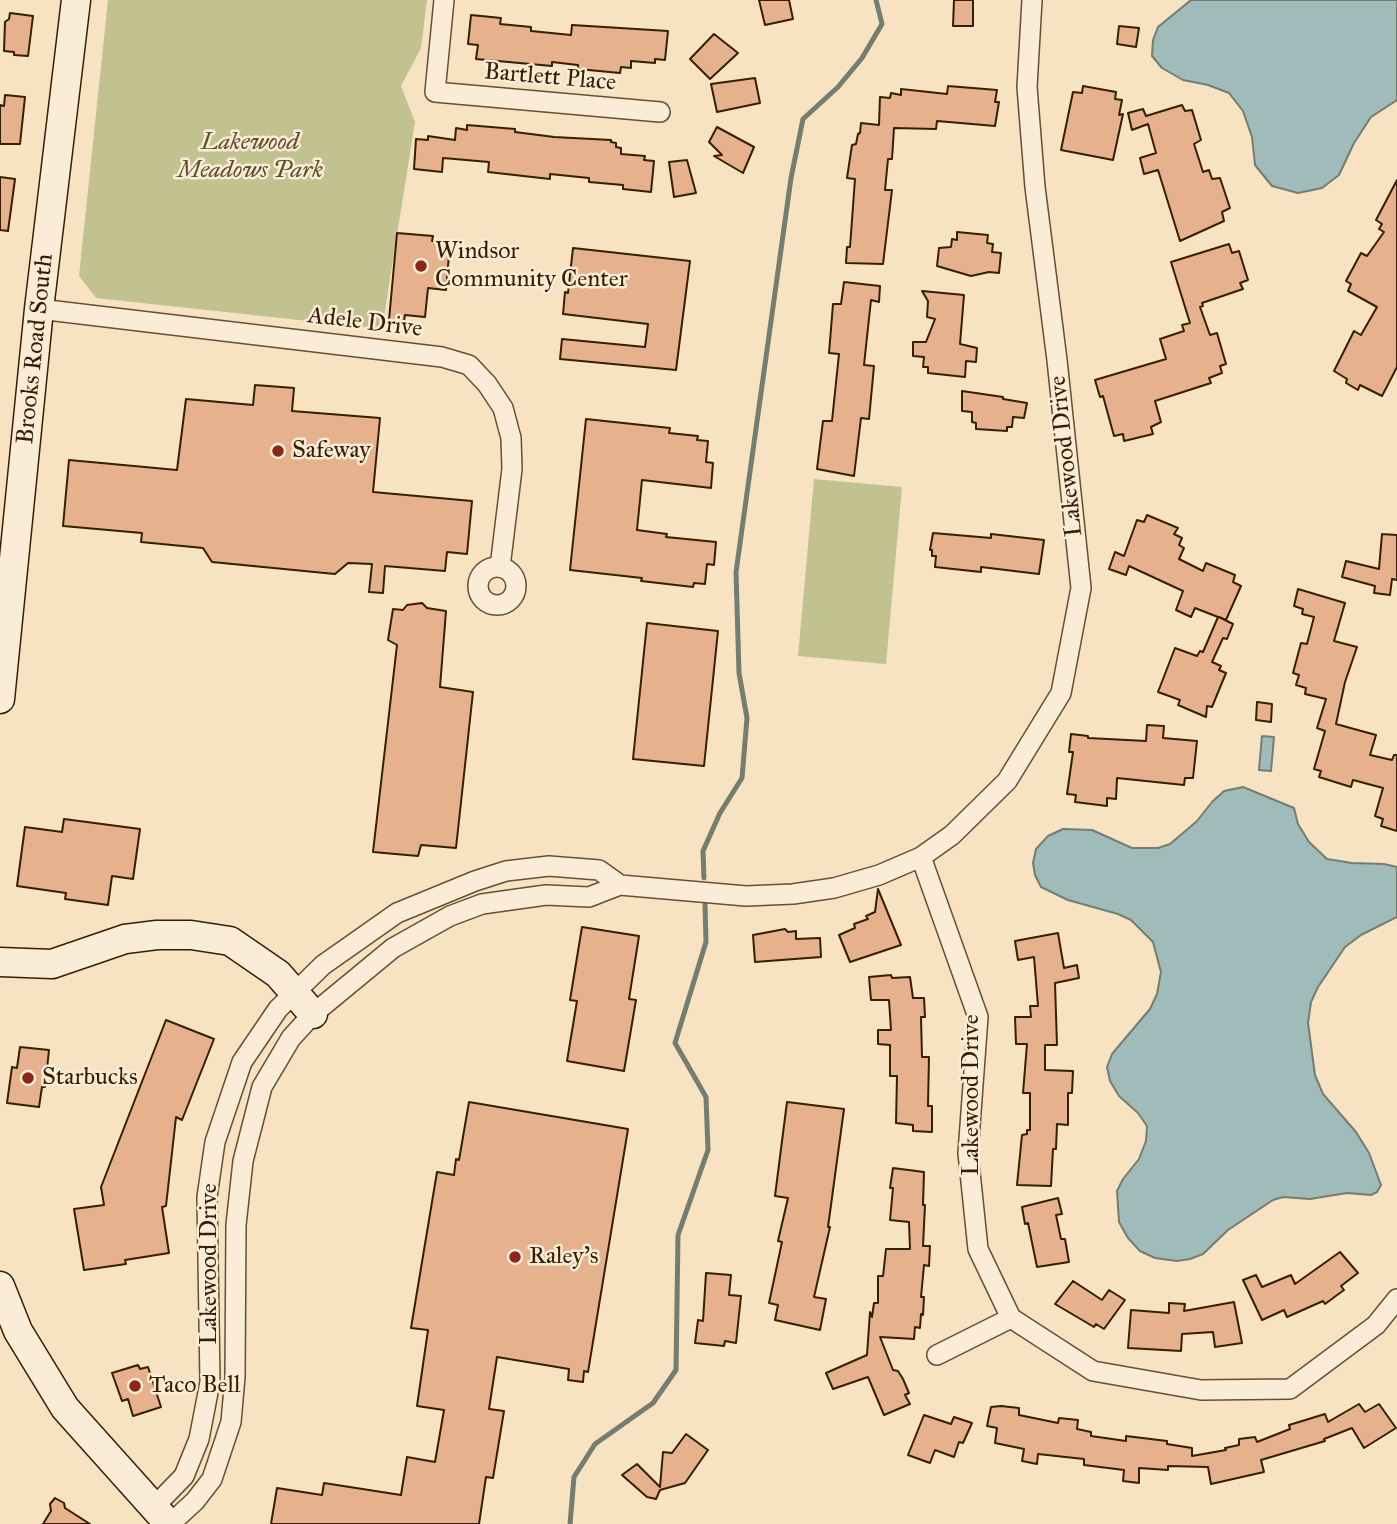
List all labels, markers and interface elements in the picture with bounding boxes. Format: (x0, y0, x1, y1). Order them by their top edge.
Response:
street label: Bartlett Place (483, 58, 617, 98)
park label: Lakewood Meadows Park (177, 129, 323, 185)
place label: Windsor Community Center (435, 238, 628, 294)
street label: Brooks Road South (12, 252, 60, 446)
marker: Windsor Community Center (413, 258, 429, 274)
street label: Adele Drive (306, 302, 424, 344)
street label: Lakewood Drive (1044, 374, 1090, 538)
place label: Safeway (292, 437, 371, 465)
marker: Safeway (270, 443, 286, 459)
street label: Lakewood Drive (958, 1014, 986, 1176)
place label: Starbucks (42, 1064, 138, 1092)
marker: Starbucks (20, 1070, 36, 1086)
street label: Lakewood Drive (196, 1183, 224, 1345)
place label: Raley's (529, 1243, 599, 1271)
marker: Raley's (507, 1249, 523, 1265)
place label: Taco Bell (149, 1372, 241, 1400)
marker: Taco Bell (127, 1378, 143, 1394)

